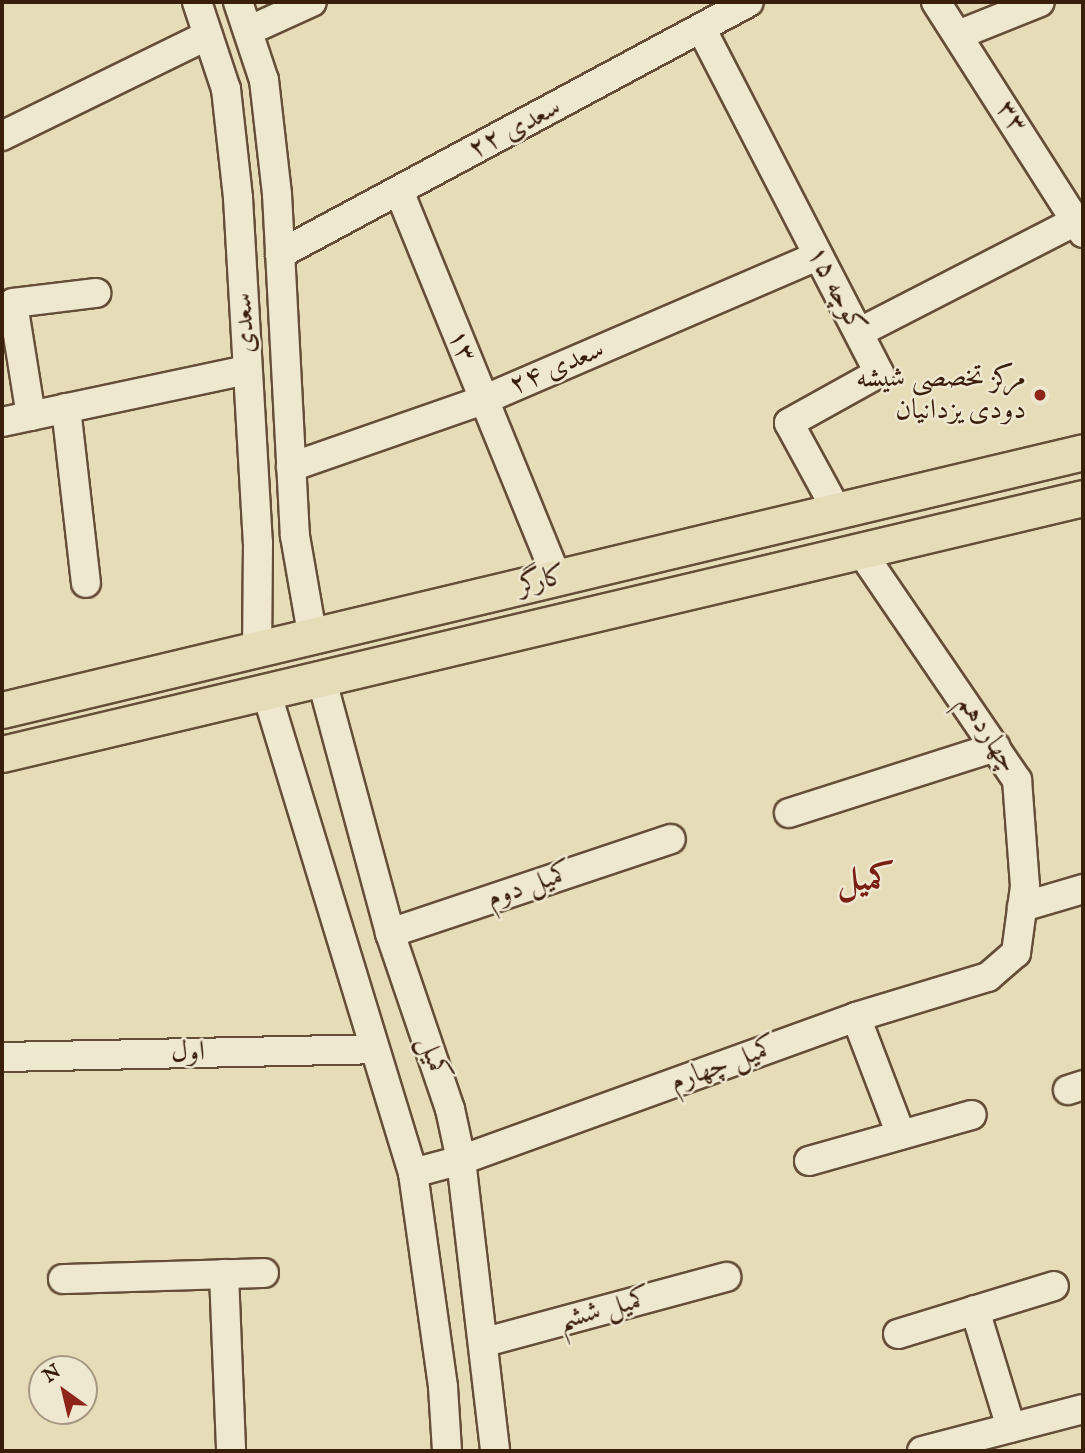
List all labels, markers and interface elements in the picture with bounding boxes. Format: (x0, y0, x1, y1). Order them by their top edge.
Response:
street label: سعدی ۲۲ (463, 91, 567, 167)
street label: ۳۳ (988, 94, 1034, 140)
street label: کوچه ۱۵ (799, 240, 873, 340)
street label: سعدی (227, 292, 263, 354)
street label: ۱۳ (439, 325, 483, 367)
street label: سعدی ۲۴ (505, 333, 609, 403)
place label: مرکز تخصصی شیشه دودی یزدانیان (856, 362, 1026, 428)
marker: مرکز تخصصی شیشه دودی یزدانیان (1032, 387, 1048, 403)
street label: کارگر (515, 559, 569, 603)
street label: چهاردهم (949, 688, 1025, 780)
street label: کمیل دوم (483, 856, 577, 916)
district label: کمیل (837, 859, 895, 901)
street label: کمیل چهارم (666, 1030, 782, 1100)
street label: کمیل (410, 1032, 456, 1086)
street label: اول (171, 1036, 205, 1070)
street label: کمیل ششم (555, 1282, 655, 1338)
north arrow (28, 1355, 98, 1425)
text: N (39, 1360, 66, 1389)

